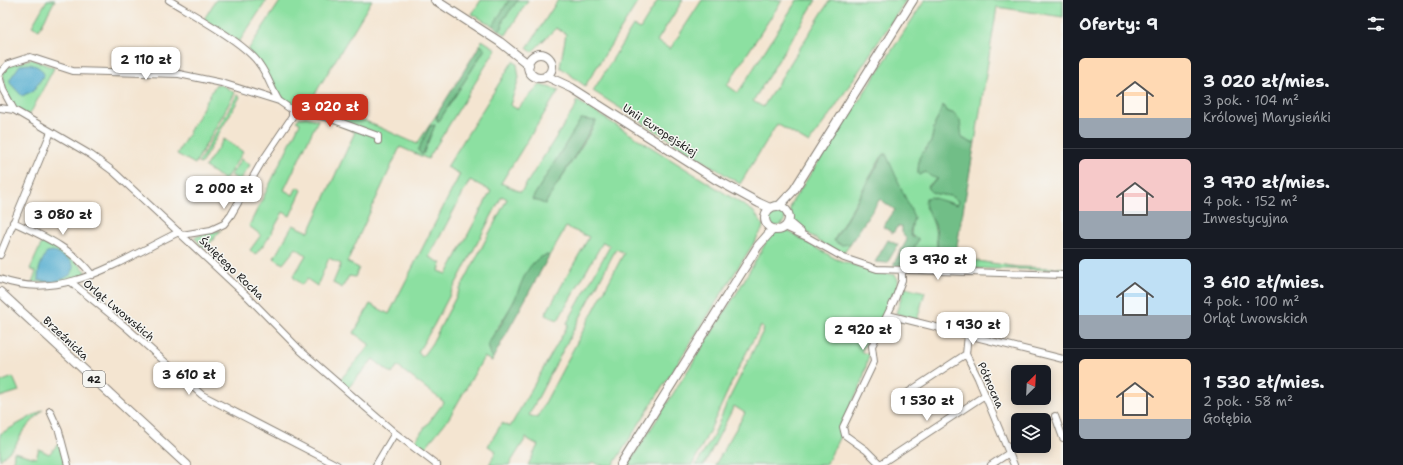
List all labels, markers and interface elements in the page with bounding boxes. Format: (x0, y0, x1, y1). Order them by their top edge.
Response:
text: Oferty: 9 (1079, 13, 1158, 35)
icon: filters (1365, 13, 1387, 35)
pin: 2 110 zł (105, 47, 187, 81)
text: 2 110 zł (120, 51, 172, 68)
text: 3 020 zł/mies. (1203, 70, 1329, 92)
icon: home (1111, 74, 1159, 122)
text: 3 pok. · 104 m² (1203, 92, 1299, 109)
pin: 3 020 zł (289, 94, 371, 128)
text: 3 020 zł (301, 98, 359, 115)
street label: Unii Europejskiej (619, 101, 700, 160)
text: Królowej Marysieńki (1203, 109, 1331, 126)
text: 3 970 zł/mies. (1203, 171, 1330, 193)
icon: home (1111, 175, 1159, 223)
pin: 2 000 zł (183, 176, 265, 210)
text: 2 000 zł (195, 180, 253, 197)
text: 4 pok. · 152 m² (1203, 193, 1298, 210)
pin: 3 080 zł (22, 202, 104, 236)
text: 3 080 zł (34, 206, 92, 223)
text: Inwestycyjna (1203, 210, 1288, 227)
street label: Świętego Rocha (196, 233, 268, 303)
pin: 3 970 zł (897, 247, 979, 281)
text: 3 970 zł (909, 251, 967, 268)
text: 3 610 zł/mies. (1203, 271, 1324, 293)
icon: home (1111, 275, 1159, 323)
street label: Orląt Lwowskich (80, 276, 158, 345)
text: 4 pok. · 100 m² (1203, 293, 1299, 310)
text: Orląt Lwowskich (1203, 310, 1308, 327)
pin: 1 930 zł (932, 312, 1014, 346)
street label: Brzeźnicka (39, 313, 92, 364)
text: 1 930 zł (945, 316, 1001, 333)
pin: 2 920 zł (822, 317, 904, 351)
text: 2 920 zł (834, 321, 892, 338)
street label: Północna (974, 360, 1007, 411)
pin: 3 610 zł (148, 362, 230, 396)
north arrow (1011, 365, 1051, 405)
map controls (1011, 365, 1051, 453)
text: 3 610 zł (162, 366, 216, 383)
road number: 42 (83, 371, 105, 387)
text: 1 530 zł/mies. (1203, 371, 1325, 393)
icon: home (1111, 375, 1159, 423)
pin: 1 530 zł (886, 388, 968, 422)
text: 1 530 zł (900, 392, 954, 409)
text: 2 pok. · 58 m² (1203, 393, 1293, 410)
text: Gołębia (1203, 410, 1252, 427)
button: layers (1011, 413, 1051, 453)

